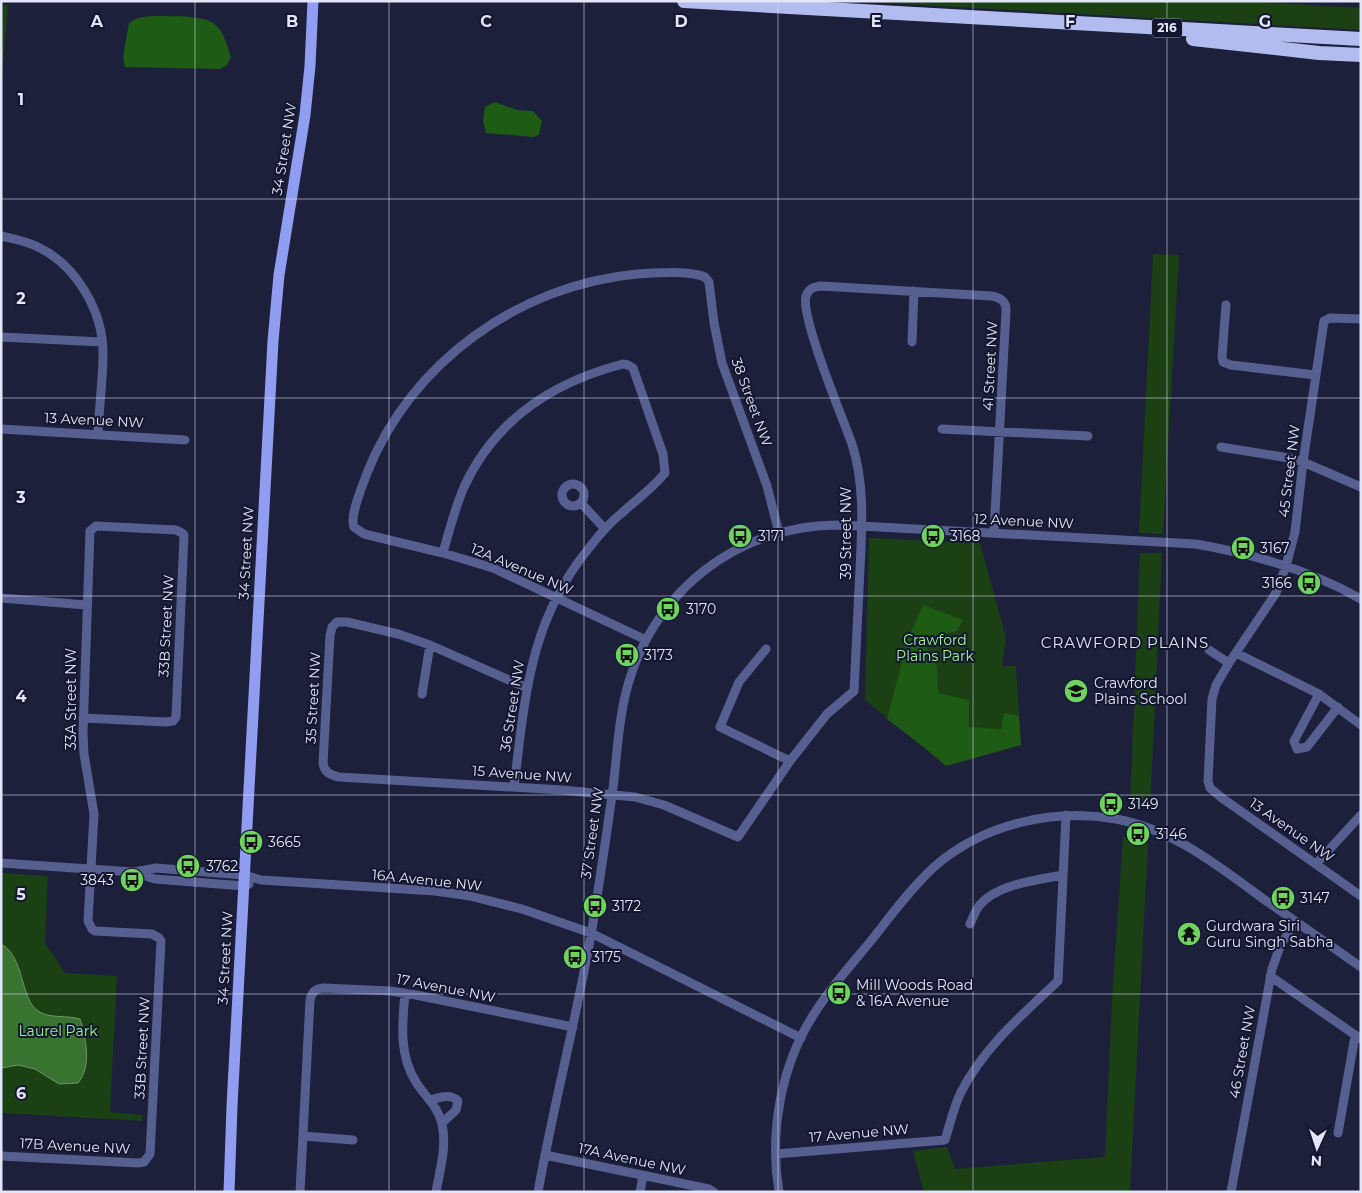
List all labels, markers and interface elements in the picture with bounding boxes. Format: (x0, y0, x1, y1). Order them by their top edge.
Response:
text: A (90, 12, 104, 31)
text: B (286, 12, 298, 31)
text: C (480, 12, 492, 31)
text: D (674, 12, 688, 31)
text: E (871, 12, 881, 31)
text: F (1065, 12, 1075, 31)
text: G (1259, 12, 1271, 31)
road number: 216 (1152, 18, 1182, 38)
text: 1 (18, 90, 24, 109)
street label: 34 Street NW (268, 101, 300, 197)
text: 2 (16, 289, 26, 308)
street label: 41 Street NW (979, 320, 1001, 412)
street label: 38 Street NW (728, 355, 777, 449)
street label: 13 Avenue NW (44, 408, 145, 432)
street label: 45 Street NW (1274, 423, 1304, 519)
street label: 39 Street NW (837, 486, 855, 579)
text: 3 (15, 488, 26, 507)
street label: 34 Street NW (235, 505, 257, 600)
street label: 12 Avenue NW (974, 509, 1075, 533)
bus stop icon: 3171 (727, 523, 753, 549)
bus stop icon: 3168 (920, 523, 946, 549)
place label: 3171 (758, 527, 784, 545)
place label: 3168 (950, 527, 980, 545)
bus stop icon: 3167 (1230, 535, 1256, 561)
street label: 12A Avenue NW (468, 539, 577, 599)
place label: 3167 (1260, 539, 1290, 557)
bus stop icon: 3166 (1296, 570, 1322, 596)
street label: 33B Street NW (154, 574, 178, 678)
place label: 3166 (1262, 574, 1292, 592)
bus stop icon: 3170 (655, 596, 681, 622)
place label: 3170 (686, 600, 716, 618)
park label: Crawford Plains Park (896, 631, 975, 665)
district label: CRAWFORD PLAINS (1041, 633, 1209, 652)
bus stop icon: 3173 (614, 642, 640, 668)
place label: 3173 (644, 646, 673, 664)
street label: 33A Street NW (62, 647, 80, 750)
street label: 35 Street NW (302, 651, 324, 744)
street label: 36 Street NW (496, 658, 528, 753)
place label: Crawford Plains School (1094, 674, 1187, 708)
school or university icon: Crawford Plains School (1063, 678, 1089, 704)
text: 4 (15, 687, 27, 706)
street label: 15 Avenue NW (472, 762, 573, 786)
street label: 37 Street NW (577, 786, 607, 880)
bus stop icon: 3149 (1098, 791, 1124, 817)
street label: 13 Avenue NW (1246, 794, 1338, 866)
place label: 3149 (1128, 795, 1159, 813)
bus stop icon: 3146 (1125, 821, 1151, 847)
place label: 3146 (1156, 825, 1187, 843)
bus stop icon: 3665 (238, 829, 264, 855)
place label: 3665 (268, 833, 301, 851)
bus stop icon: 3762 (175, 853, 201, 879)
place label: 3762 (206, 857, 238, 875)
street label: 16A Avenue NW (371, 865, 483, 895)
bus stop icon: 3843 (119, 867, 145, 893)
place label: 3843 (80, 871, 114, 889)
text: 5 (16, 885, 26, 904)
bus stop icon: 3147 (1270, 885, 1296, 911)
place label: 3147 (1300, 889, 1330, 907)
bus stop icon: 3172 (582, 893, 608, 919)
place label: 3172 (612, 897, 641, 915)
street label: 34 Street NW (214, 910, 236, 1005)
place label: Gurdwara Siri Guru Singh Sabha (1206, 917, 1334, 951)
temple icon: Gurdwara Siri Guru Singh Sabha (1176, 921, 1202, 947)
bus stop icon: 3175 (562, 944, 588, 970)
place label: 3175 (592, 948, 621, 966)
street label: 17 Avenue NW (395, 970, 497, 1006)
place label: Mill Woods Road & 16A Avenue (856, 976, 973, 1010)
bus stop icon: Mill Woods Road & 16A Avenue (826, 980, 852, 1006)
street label: 33B Street NW (130, 996, 154, 1100)
street label: 46 Street NW (1225, 1004, 1259, 1100)
park label: Laurel Park (18, 1022, 98, 1040)
text: 6 (16, 1084, 26, 1103)
street label: 17 Avenue NW (808, 1120, 910, 1146)
north arrow (1292, 1123, 1342, 1173)
street label: 17B Avenue NW (19, 1134, 131, 1158)
street label: 17A Avenue NW (577, 1139, 688, 1179)
text: N (1310, 1152, 1322, 1170)

